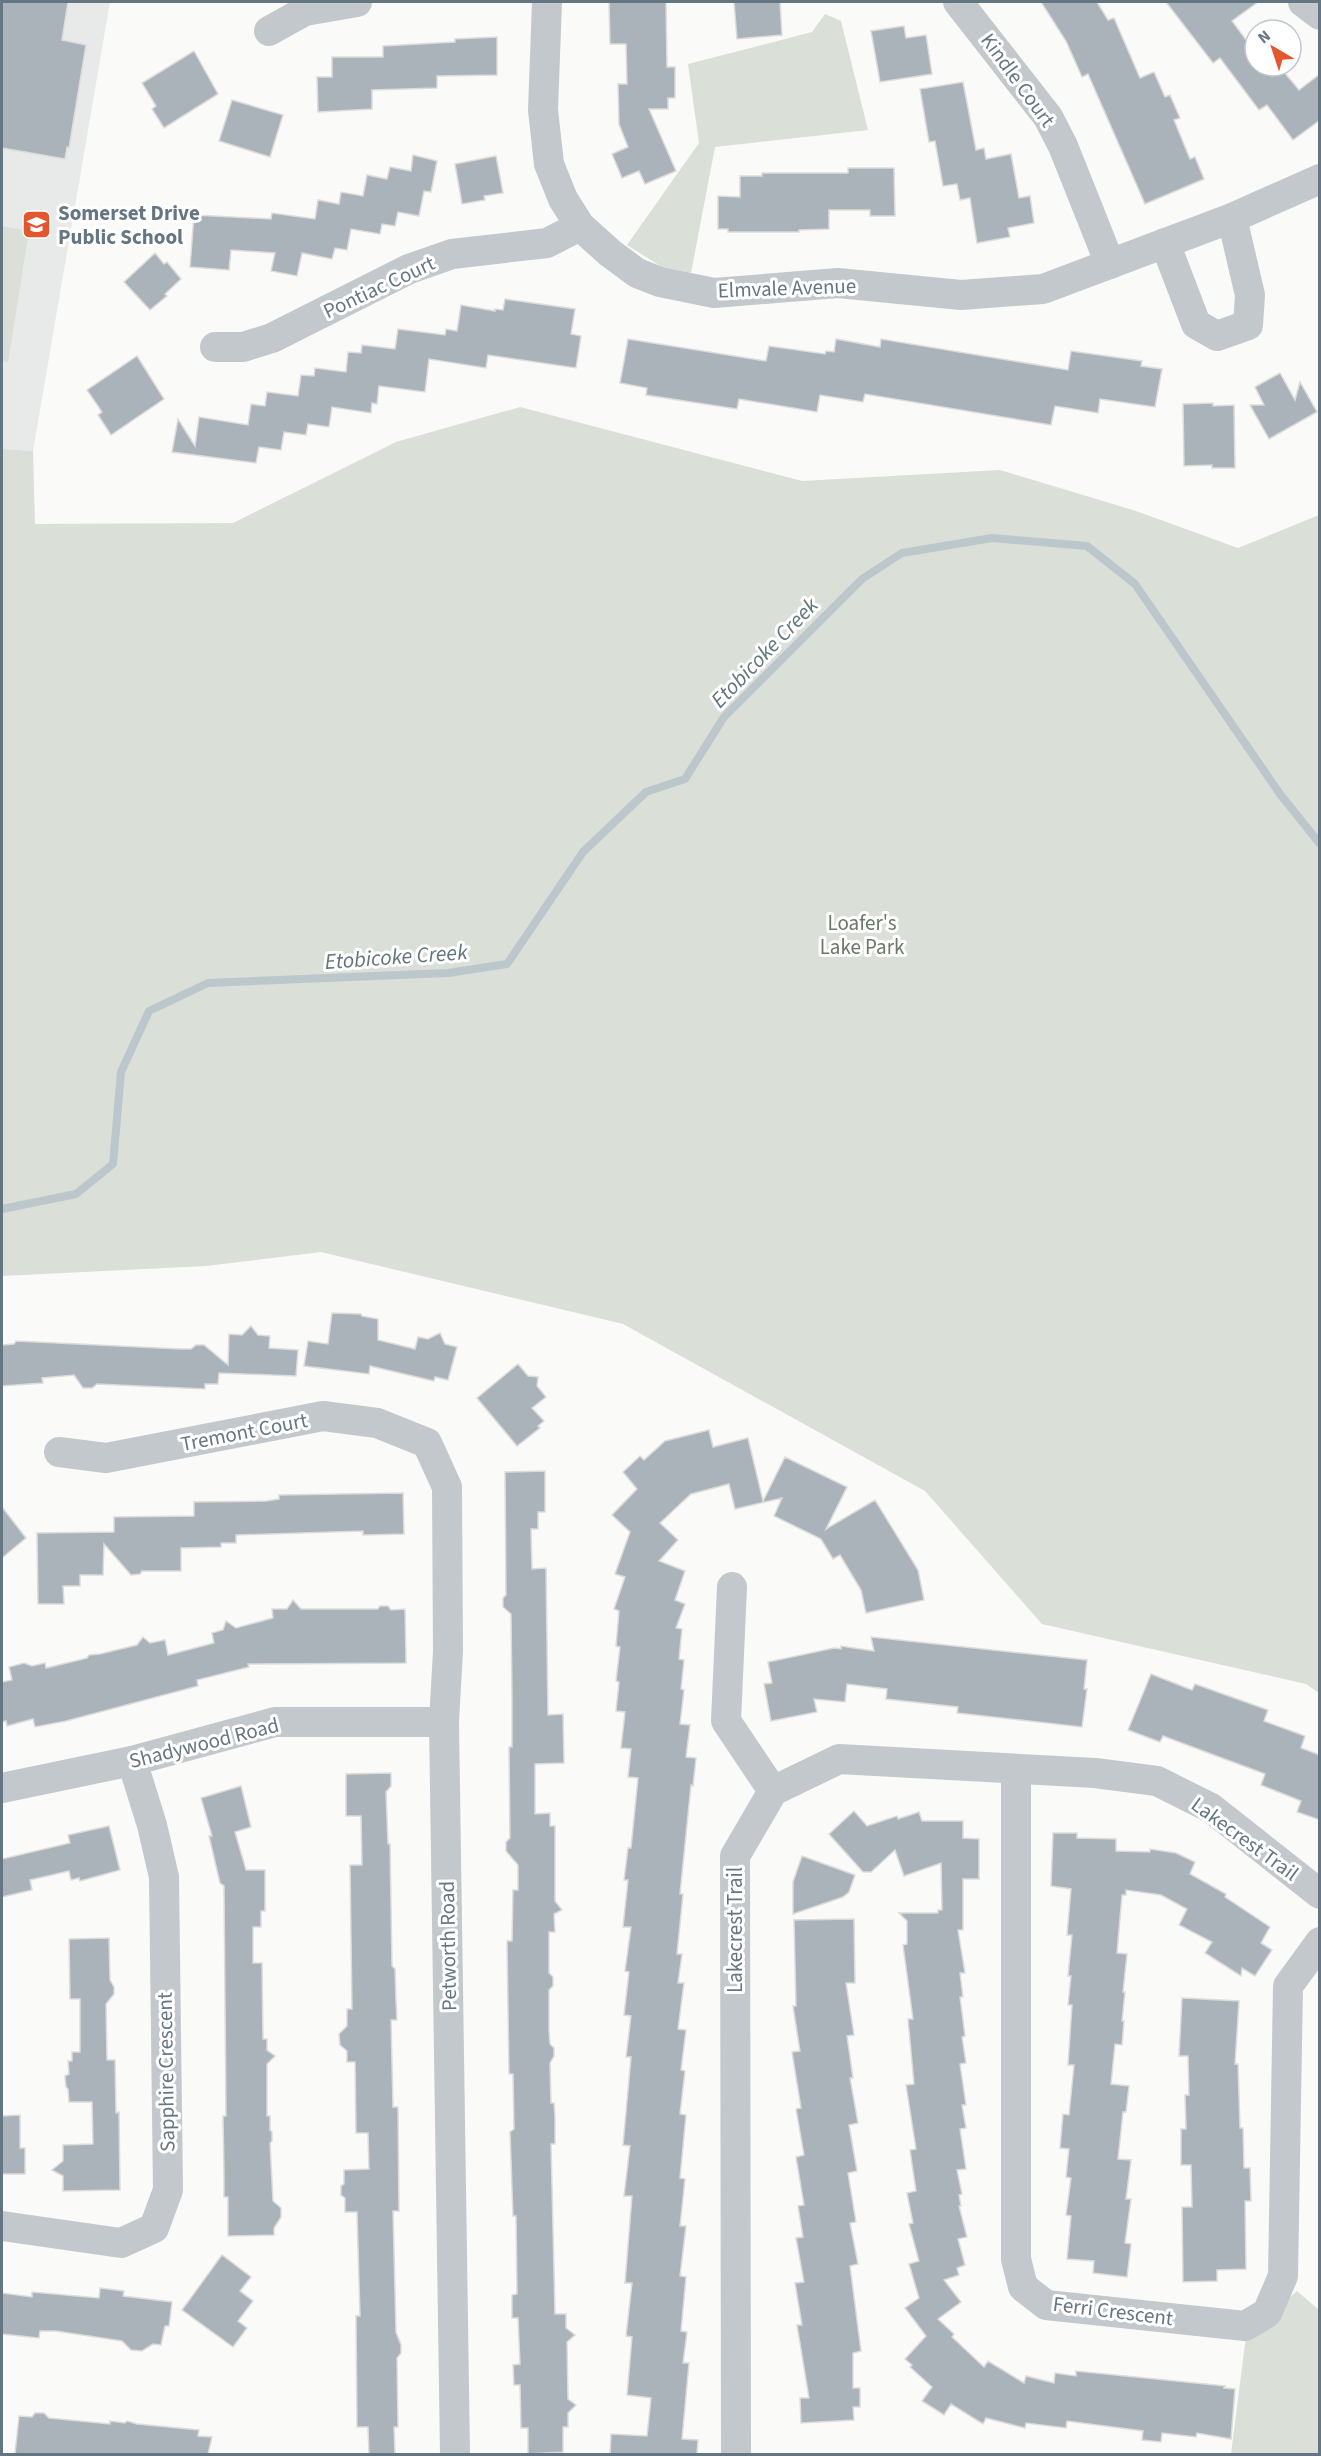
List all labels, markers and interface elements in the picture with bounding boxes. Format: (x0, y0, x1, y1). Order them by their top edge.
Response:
north arrow (1243, 18, 1303, 78)
text: N (1253, 25, 1275, 49)
street label: Kindle Court (974, 27, 1062, 133)
place label: Somerset Drive Public School (58, 198, 200, 252)
school or university icon: Somerset Drive Public School (21, 209, 53, 241)
street label: Pontiac Court (318, 248, 440, 326)
street label: Elmvale Avenue (717, 271, 857, 305)
water label: Etobicoke Creek (704, 590, 826, 715)
park label: Loafer's Lake Park (820, 908, 905, 962)
water label: Etobicoke Creek (324, 936, 469, 978)
street label: Tremont Court (178, 1405, 310, 1459)
street label: Shadywood Road (126, 1710, 282, 1776)
street label: Lakecrest Trail (1185, 1790, 1305, 1888)
street label: Lakecrest Trail (720, 1867, 750, 1993)
street label: Petworth Road (432, 1881, 464, 2011)
street label: Sapphire Crescent (150, 1992, 182, 2152)
street label: Ferri Crescent (1051, 2289, 1175, 2333)

